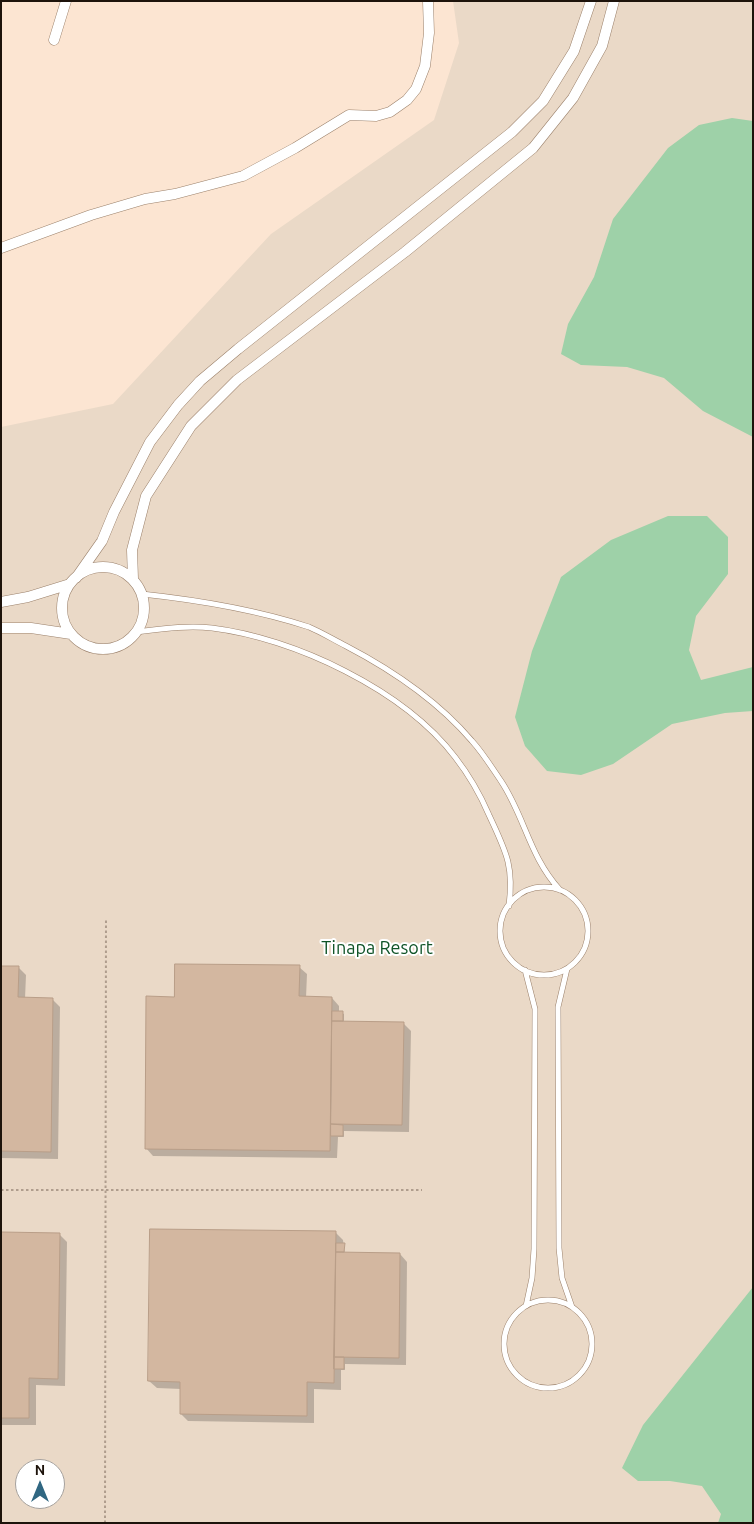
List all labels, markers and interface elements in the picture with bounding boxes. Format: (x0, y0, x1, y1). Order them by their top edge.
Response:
park label: Tinapa Resort (321, 937, 433, 959)
north arrow (15, 1459, 65, 1509)
text: N (35, 1462, 45, 1478)

